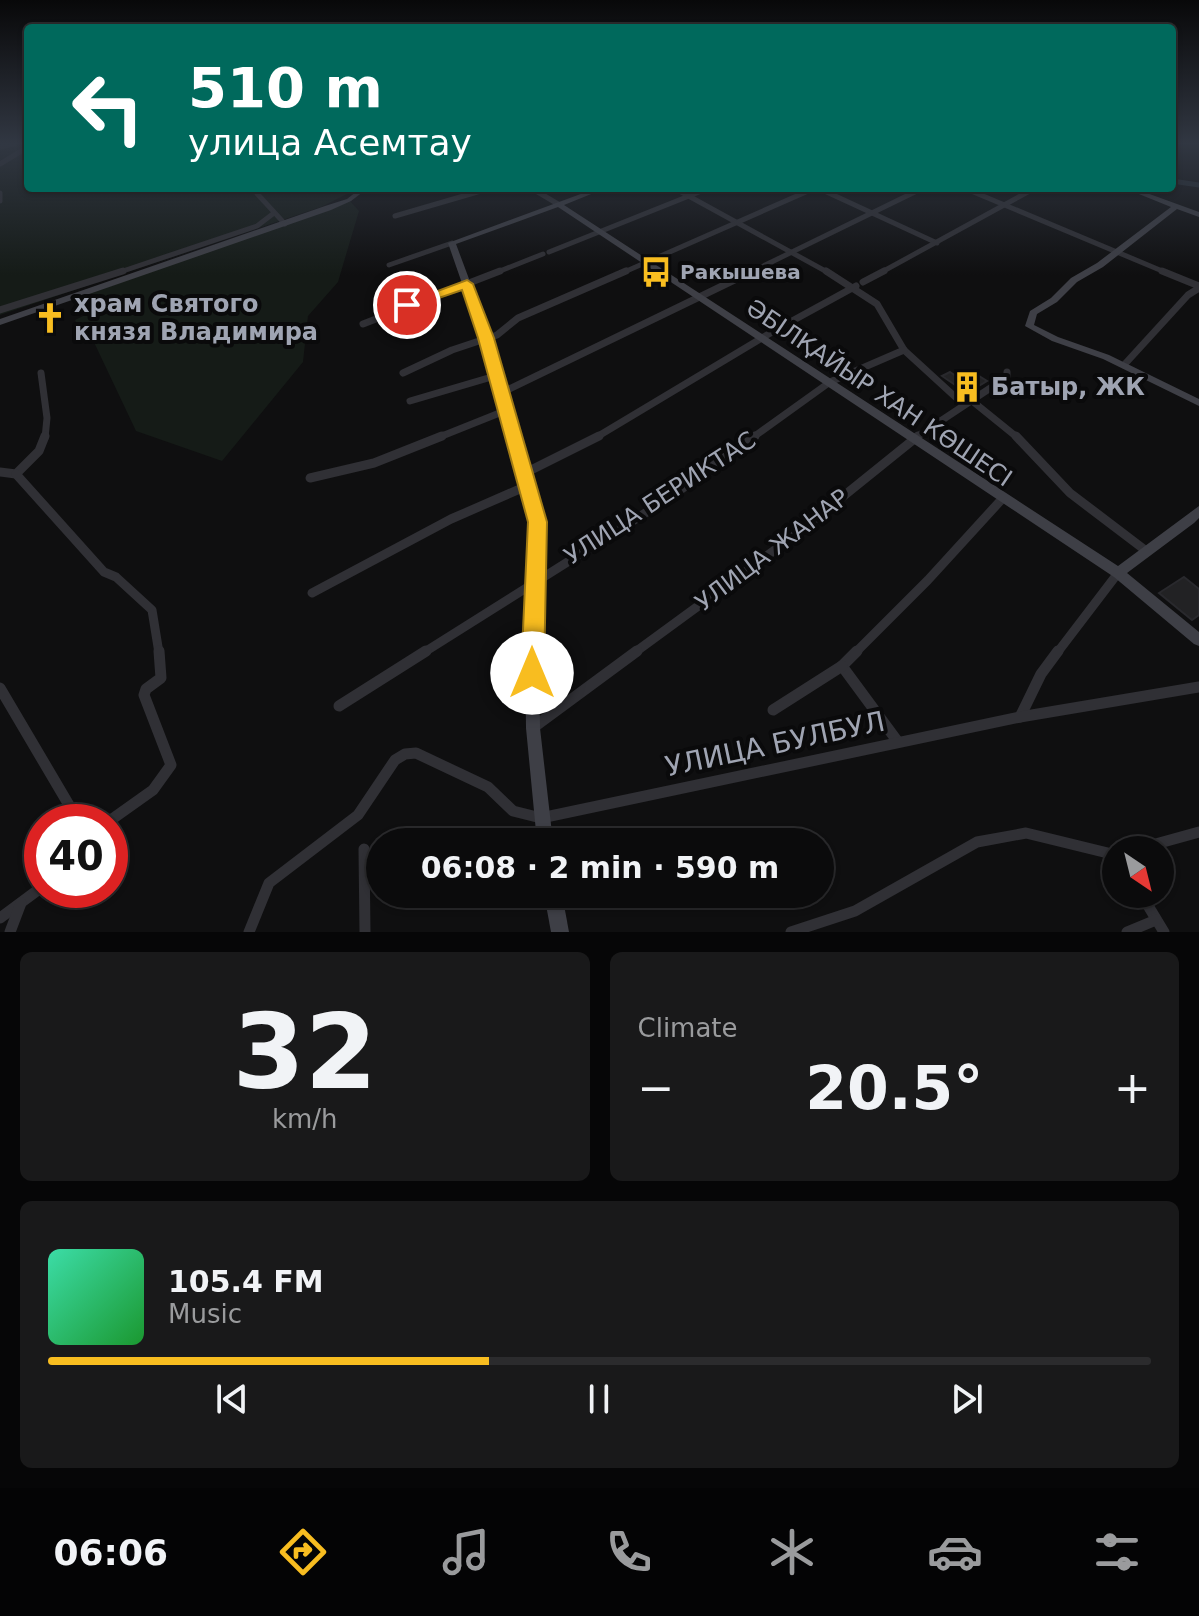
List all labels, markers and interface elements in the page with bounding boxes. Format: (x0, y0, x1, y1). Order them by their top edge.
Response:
text: 510 m (188, 55, 383, 120)
icon: left (56, 56, 160, 160)
text: улица Асемтау (188, 122, 472, 163)
bus stop icon: Ракышева (639, 255, 673, 289)
place label: Ракышева (680, 260, 801, 284)
pin (373, 271, 441, 339)
icon: arrive (385, 283, 429, 327)
place label: храм Святого князя Владимира (74, 290, 318, 346)
street label: ӘБІЛҚАЙЫР ХАН КӨШЕСІ (741, 293, 1018, 492)
church icon: храм Святого князя Владимира (33, 301, 67, 335)
building icon: Батыр, ЖК (950, 370, 984, 404)
place label: Батыр, ЖК (991, 373, 1145, 401)
street label: УЛИЦА БЕРИКТАС (559, 426, 761, 570)
street label: УЛИЦА ЖАНАР (690, 483, 854, 617)
position arrow (490, 631, 574, 715)
street label: УЛИЦА БУЛБУЛ (662, 705, 888, 783)
speed limit sign: 40 (24, 804, 128, 908)
north arrow (1102, 836, 1174, 908)
map controls (1102, 836, 1174, 908)
text: 06:08 · 2 min · 590 m (421, 850, 779, 885)
text: 32 (232, 991, 377, 1113)
text: Climate (638, 1013, 738, 1043)
text: 20.5° (805, 1053, 983, 1123)
text: − (638, 1062, 674, 1113)
text: + (1114, 1062, 1151, 1113)
text: km/h (272, 1104, 338, 1134)
text: 105.4 FM (168, 1264, 324, 1299)
text: Music (168, 1299, 242, 1329)
icon: previous (210, 1377, 254, 1421)
icon: pause (577, 1377, 621, 1421)
icon: next (945, 1377, 989, 1421)
icon: directions (275, 1524, 331, 1580)
icon: music (438, 1524, 494, 1580)
icon: phone (601, 1524, 657, 1580)
icon: climate (764, 1524, 820, 1580)
icon: car (927, 1524, 983, 1580)
icon: filters (1089, 1524, 1145, 1580)
text: 06:06 (53, 1532, 168, 1573)

